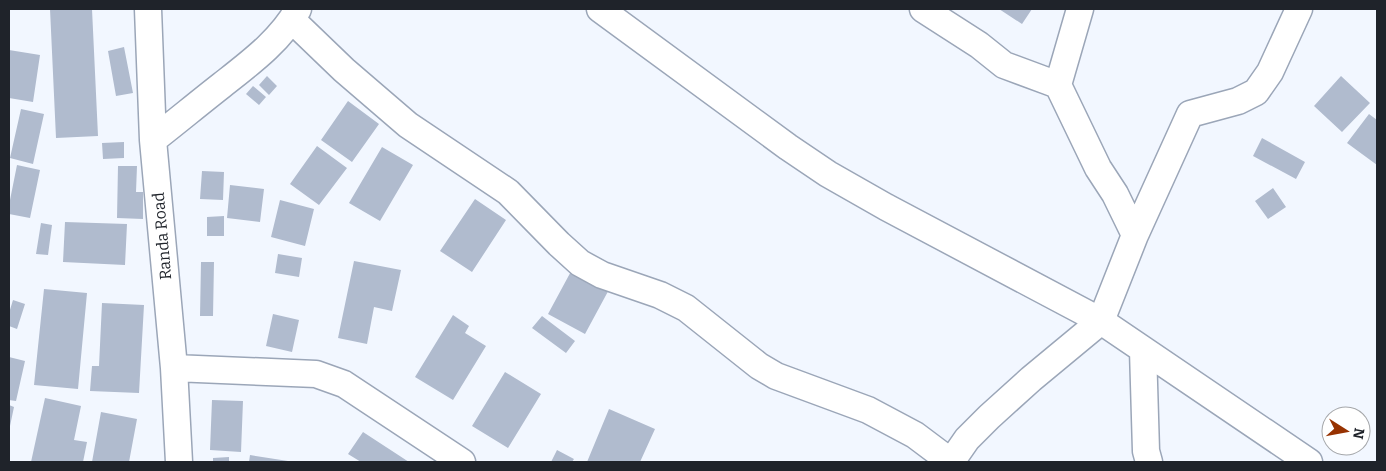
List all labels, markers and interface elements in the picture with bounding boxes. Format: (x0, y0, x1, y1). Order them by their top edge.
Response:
street label: Randa Road (149, 191, 175, 281)
north arrow (1321, 406, 1371, 456)
text: N (1349, 426, 1368, 440)

